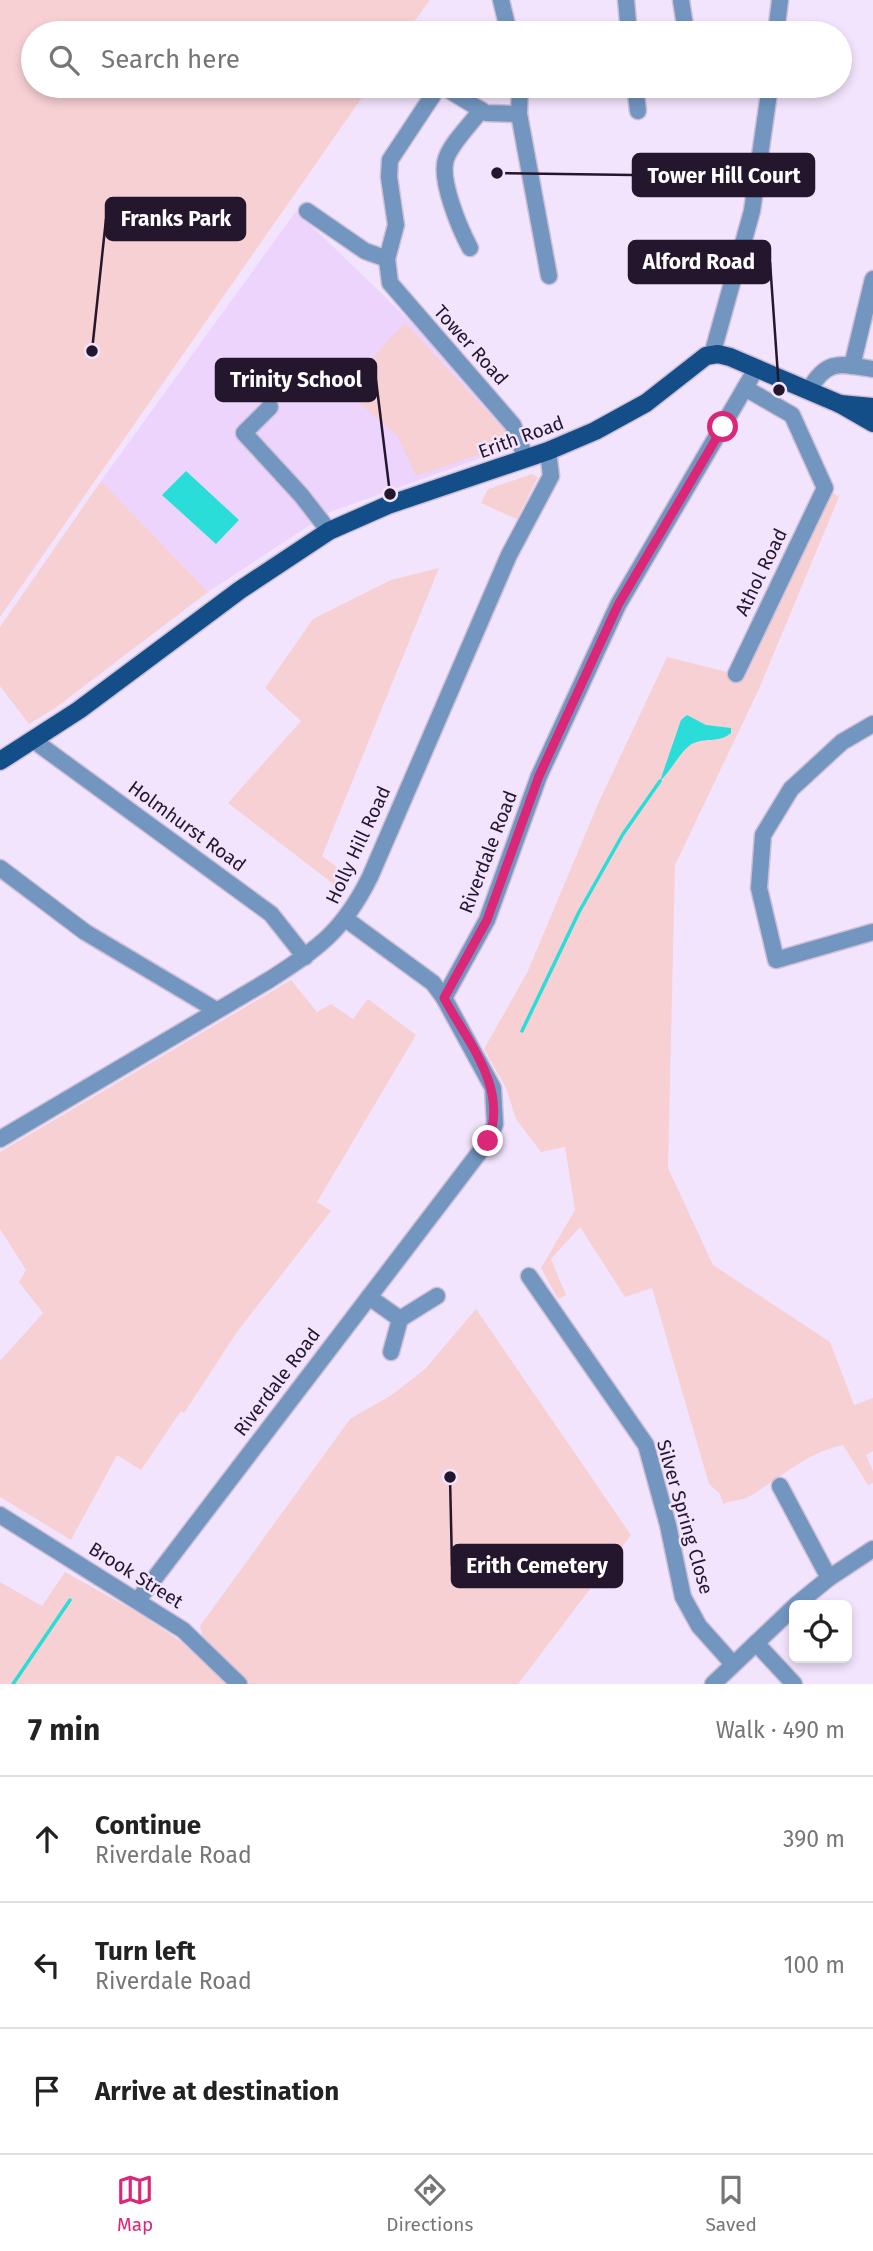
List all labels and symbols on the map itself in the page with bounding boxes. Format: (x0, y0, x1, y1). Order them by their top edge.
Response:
callout: Tower Hill Court (633, 154, 814, 196)
text: Tower Hill Court (648, 163, 801, 189)
callout: Franks Park (106, 198, 245, 240)
text: Franks Park (121, 206, 232, 232)
callout: Alford Road (629, 241, 770, 283)
text: Alford Road (642, 249, 755, 275)
street label: Tower Road (429, 300, 513, 390)
callout: Trinity School (216, 359, 376, 401)
text: Trinity School (230, 367, 363, 393)
street label: Erith Road (475, 411, 567, 463)
route start (707, 411, 738, 442)
street label: Athol Road (730, 525, 792, 619)
street label: Holmhurst Road (124, 776, 250, 876)
street label: Holly Hill Road (321, 782, 395, 908)
street label: Riverdale Road (454, 787, 522, 917)
route end (472, 1125, 503, 1156)
street label: Riverdale Road (229, 1323, 325, 1441)
street label: Silver Spring Close (652, 1437, 718, 1597)
street label: Brook Street (85, 1537, 188, 1613)
callout: Erith Cemetery (452, 1545, 622, 1587)
text: Erith Cemetery (466, 1553, 608, 1579)

